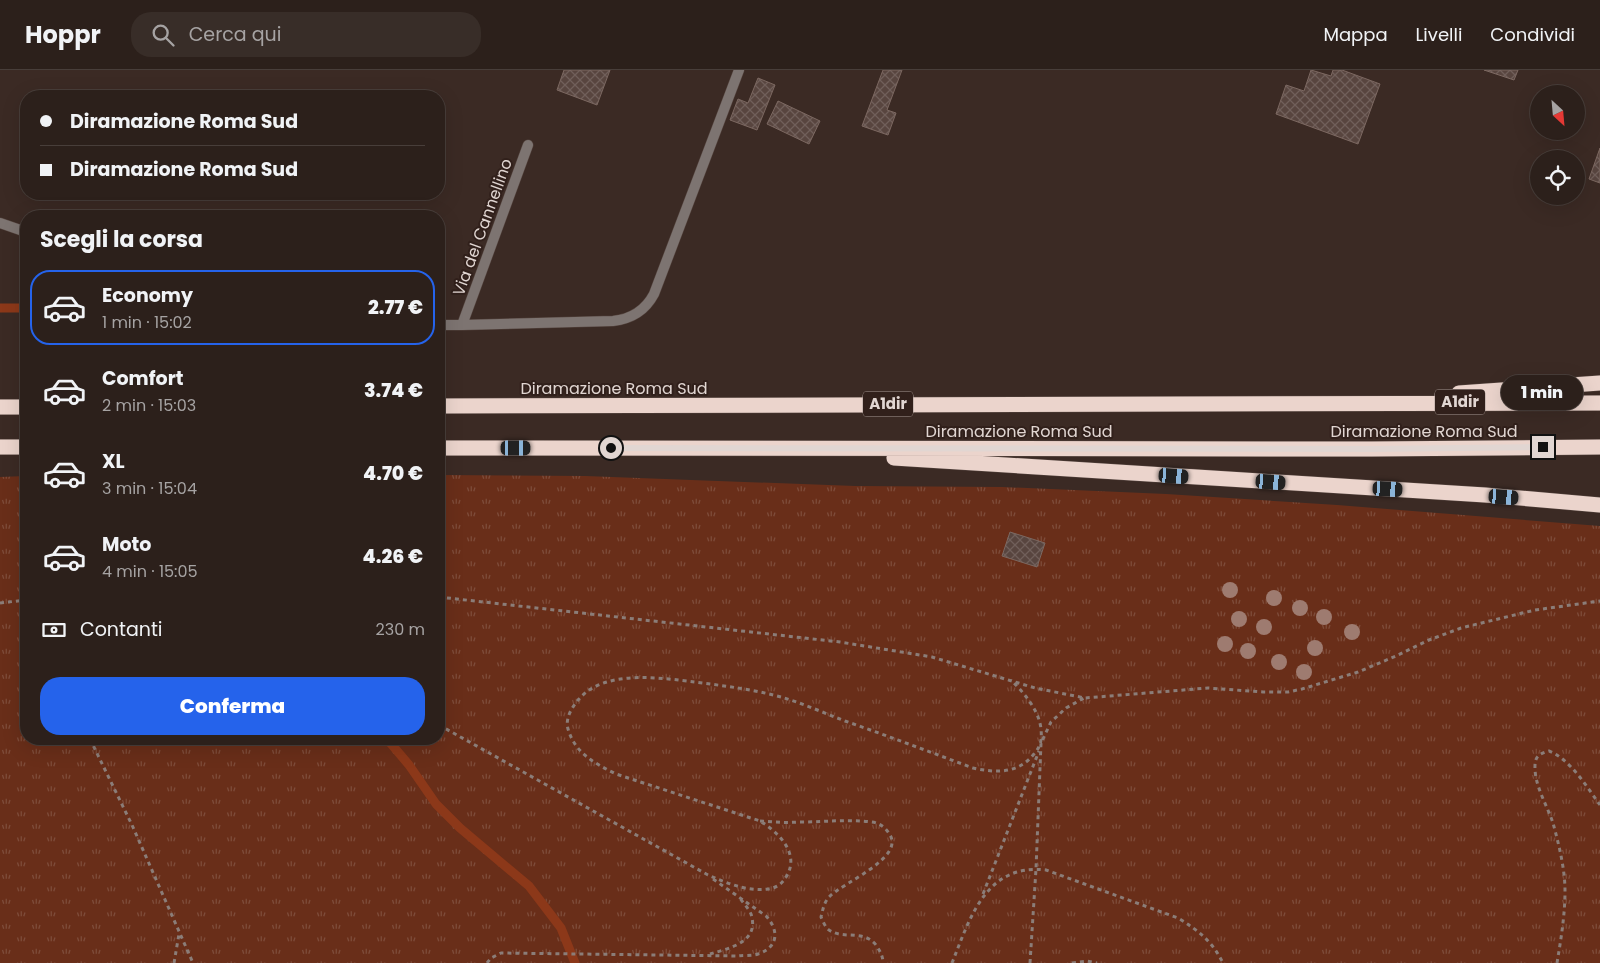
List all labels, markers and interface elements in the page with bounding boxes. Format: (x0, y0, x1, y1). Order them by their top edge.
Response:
search box (131, 12, 481, 57)
text: Hoppr (25, 18, 101, 51)
icon: search (149, 21, 177, 49)
text: Cerca qui (189, 21, 281, 48)
text: Mappa (1323, 22, 1388, 47)
text: Livelli (1416, 22, 1462, 47)
text: Condividi (1490, 22, 1575, 47)
north arrow (1530, 85, 1585, 140)
map controls (1530, 85, 1585, 205)
text: Diramazione Roma Sud (70, 108, 298, 135)
button: locate (1530, 150, 1585, 205)
street label: Via del Cannellino (447, 155, 518, 299)
text: Diramazione Roma Sud (70, 156, 298, 183)
text: Scegli la corsa (40, 224, 203, 255)
text: Economy (102, 282, 193, 309)
icon: car (42, 285, 87, 330)
text: 2.77 € (368, 294, 423, 321)
text: 1 min · 15:02 (102, 311, 192, 334)
text: Comfort (102, 365, 184, 392)
icon: car (42, 368, 87, 413)
callout: 1 min (1502, 374, 1584, 410)
text: 3.74 € (364, 377, 423, 404)
street label: Diramazione Roma Sud (520, 377, 708, 400)
text: 1 min (1521, 381, 1563, 404)
road number: A1dir (1435, 390, 1485, 414)
road number: A1dir (863, 392, 913, 416)
text: 2 min · 15:03 (102, 394, 196, 417)
street label: Diramazione Roma Sud (925, 420, 1113, 443)
street label: Diramazione Roma Sud (1330, 420, 1518, 443)
route end (1532, 436, 1554, 458)
route start (600, 437, 622, 459)
car (501, 441, 531, 456)
text: XL (102, 448, 125, 475)
icon: car (42, 451, 87, 496)
text: 4.70 € (363, 460, 423, 487)
car (1158, 467, 1189, 485)
car (1255, 473, 1286, 491)
text: 3 min · 15:04 (102, 477, 197, 500)
car (1372, 481, 1403, 497)
car (1488, 488, 1519, 506)
text: Moto (102, 531, 151, 558)
icon: car (42, 534, 87, 579)
text: 4.26 € (363, 543, 423, 570)
text: 4 min · 15:05 (102, 560, 198, 583)
icon: cash (40, 616, 68, 644)
text: Contanti (80, 616, 163, 643)
text: 230 m (376, 618, 425, 641)
button: Conferma (40, 677, 425, 735)

